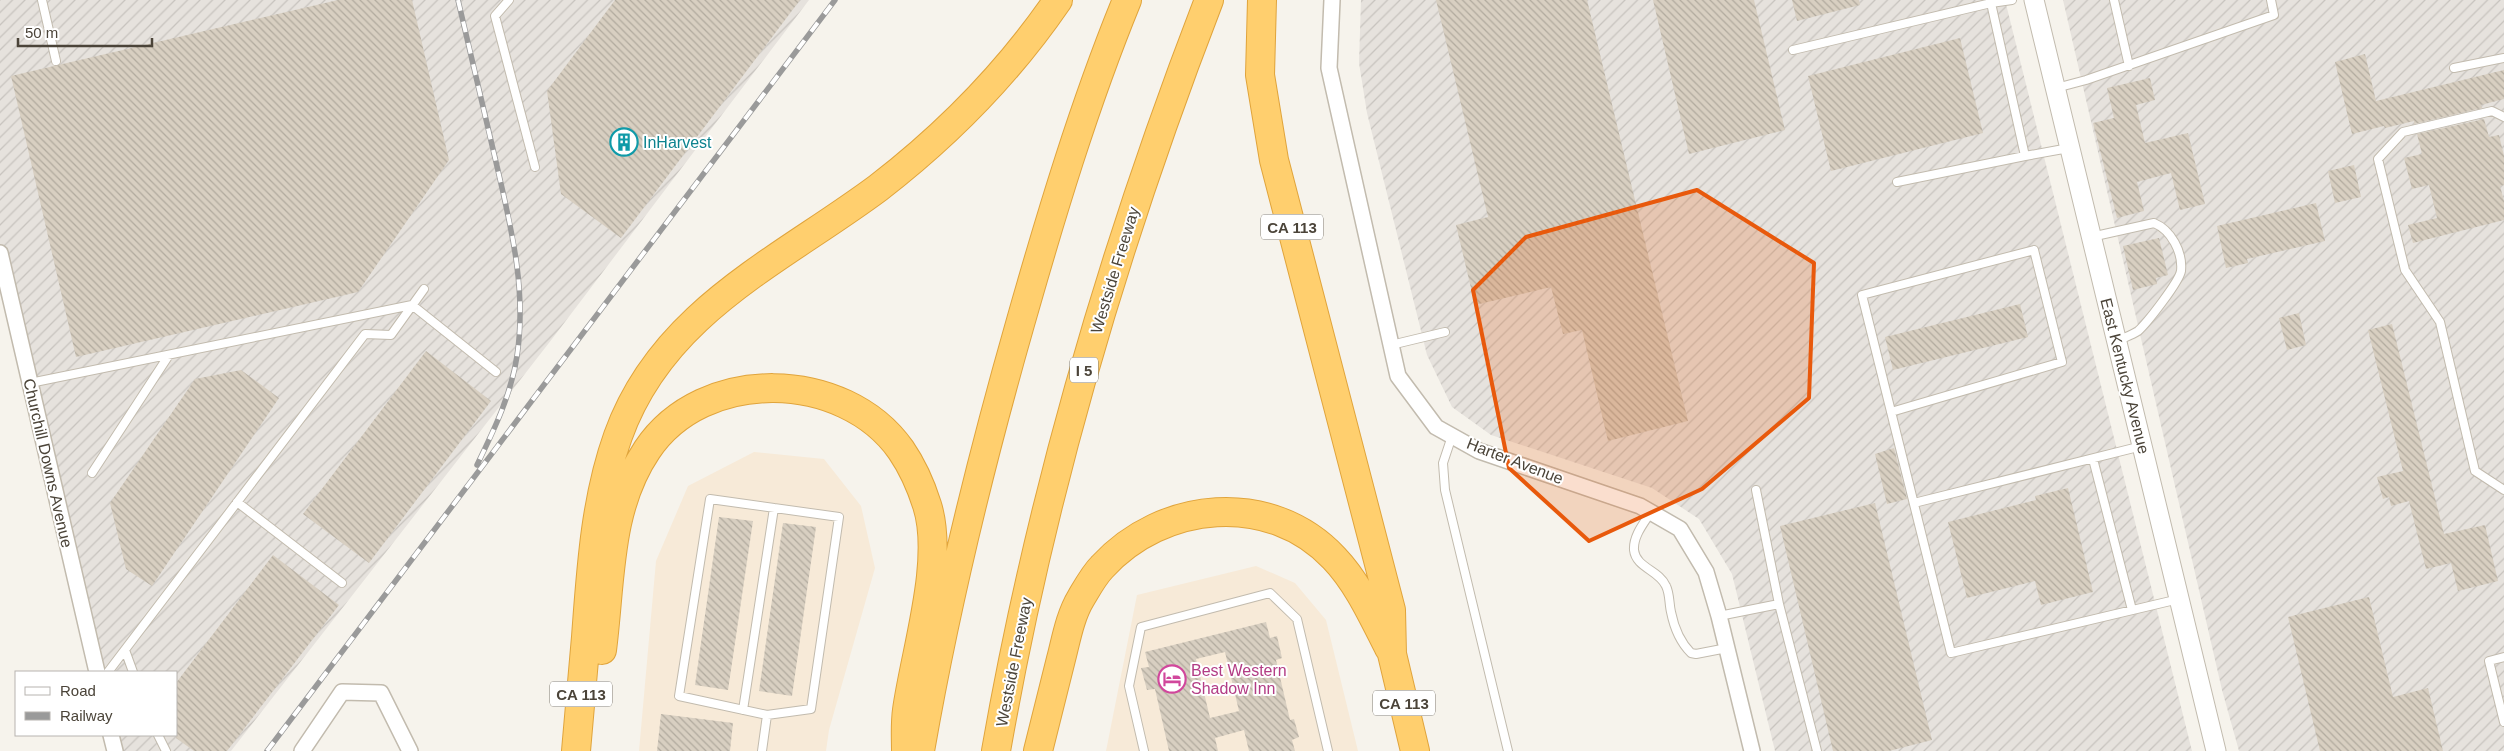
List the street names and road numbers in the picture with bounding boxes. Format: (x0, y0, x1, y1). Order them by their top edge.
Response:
street label: Westside Freeway (1088, 205, 1142, 335)
road number: CA 113 (1261, 214, 1323, 240)
street label: East Kentucky Avenue (2097, 296, 2153, 456)
road number: I 5 (1070, 358, 1098, 382)
street label: Churchill Downs Avenue (20, 377, 76, 549)
street label: Harter Avenue (1464, 435, 1566, 487)
street label: Westside Freeway (993, 596, 1035, 728)
road number: CA 113 (550, 682, 612, 706)
road number: CA 113 (1373, 690, 1435, 716)

